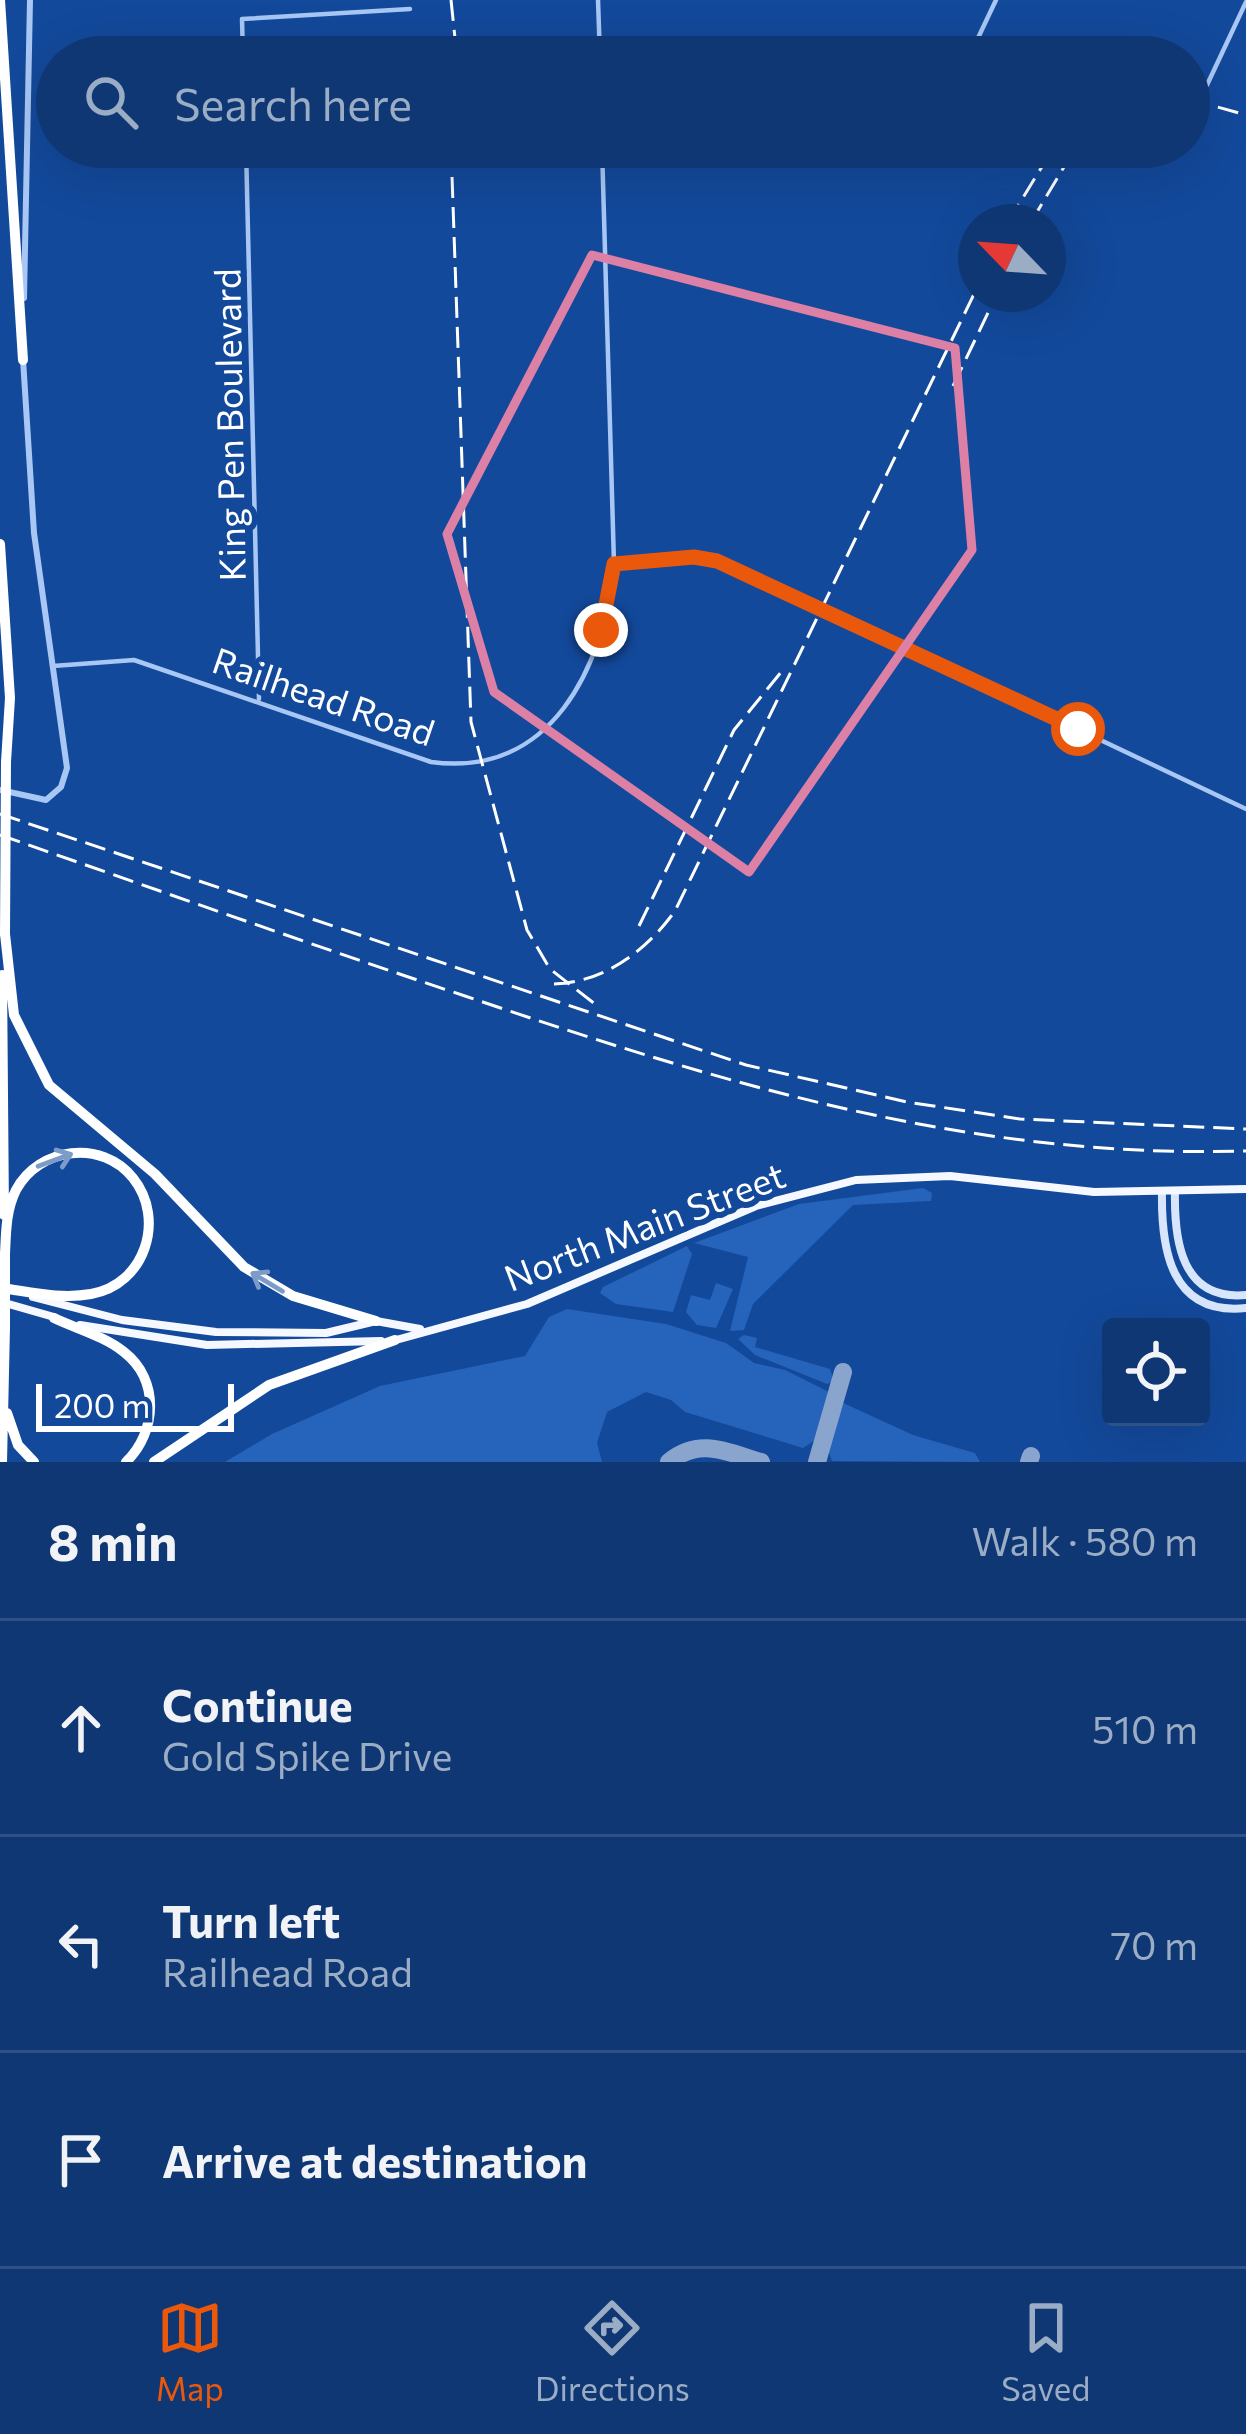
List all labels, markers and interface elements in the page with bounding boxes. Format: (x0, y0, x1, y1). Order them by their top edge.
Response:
search box (36, 36, 1210, 168)
icon: search (78, 69, 144, 135)
text: Search here (174, 75, 412, 130)
north arrow (958, 204, 1066, 312)
street label: King Pen Boulevard (203, 268, 253, 582)
route end (574, 603, 628, 657)
street label: Railhead Road (207, 637, 441, 753)
route start (1051, 702, 1105, 756)
one-way arrow (35, 1147, 72, 1169)
street label: North Main Street (498, 1151, 790, 1299)
one-way arrow (250, 1269, 285, 1293)
map controls (1102, 1318, 1210, 1426)
button: locate (1102, 1318, 1210, 1426)
scale bar (36, 1378, 234, 1431)
text: 200 m (54, 1384, 150, 1425)
text: 8 min (48, 1509, 178, 1572)
text: Walk · 580 m (972, 1516, 1198, 1564)
text: Continue (162, 1676, 353, 1731)
icon: ahead (48, 1695, 114, 1761)
text: 510 m (1092, 1704, 1198, 1752)
text: Gold Spike Drive (162, 1731, 452, 1779)
text: Turn left (162, 1892, 340, 1947)
icon: left (48, 1911, 114, 1977)
text: 70 m (1111, 1920, 1198, 1968)
text: Railhead Road (162, 1947, 413, 1995)
icon: arrive (48, 2127, 114, 2193)
text: Arrive at destination (162, 2132, 588, 2187)
tab: Map (156, 2295, 224, 2408)
tab: Directions (535, 2295, 690, 2408)
tab: Saved (1001, 2295, 1090, 2408)

